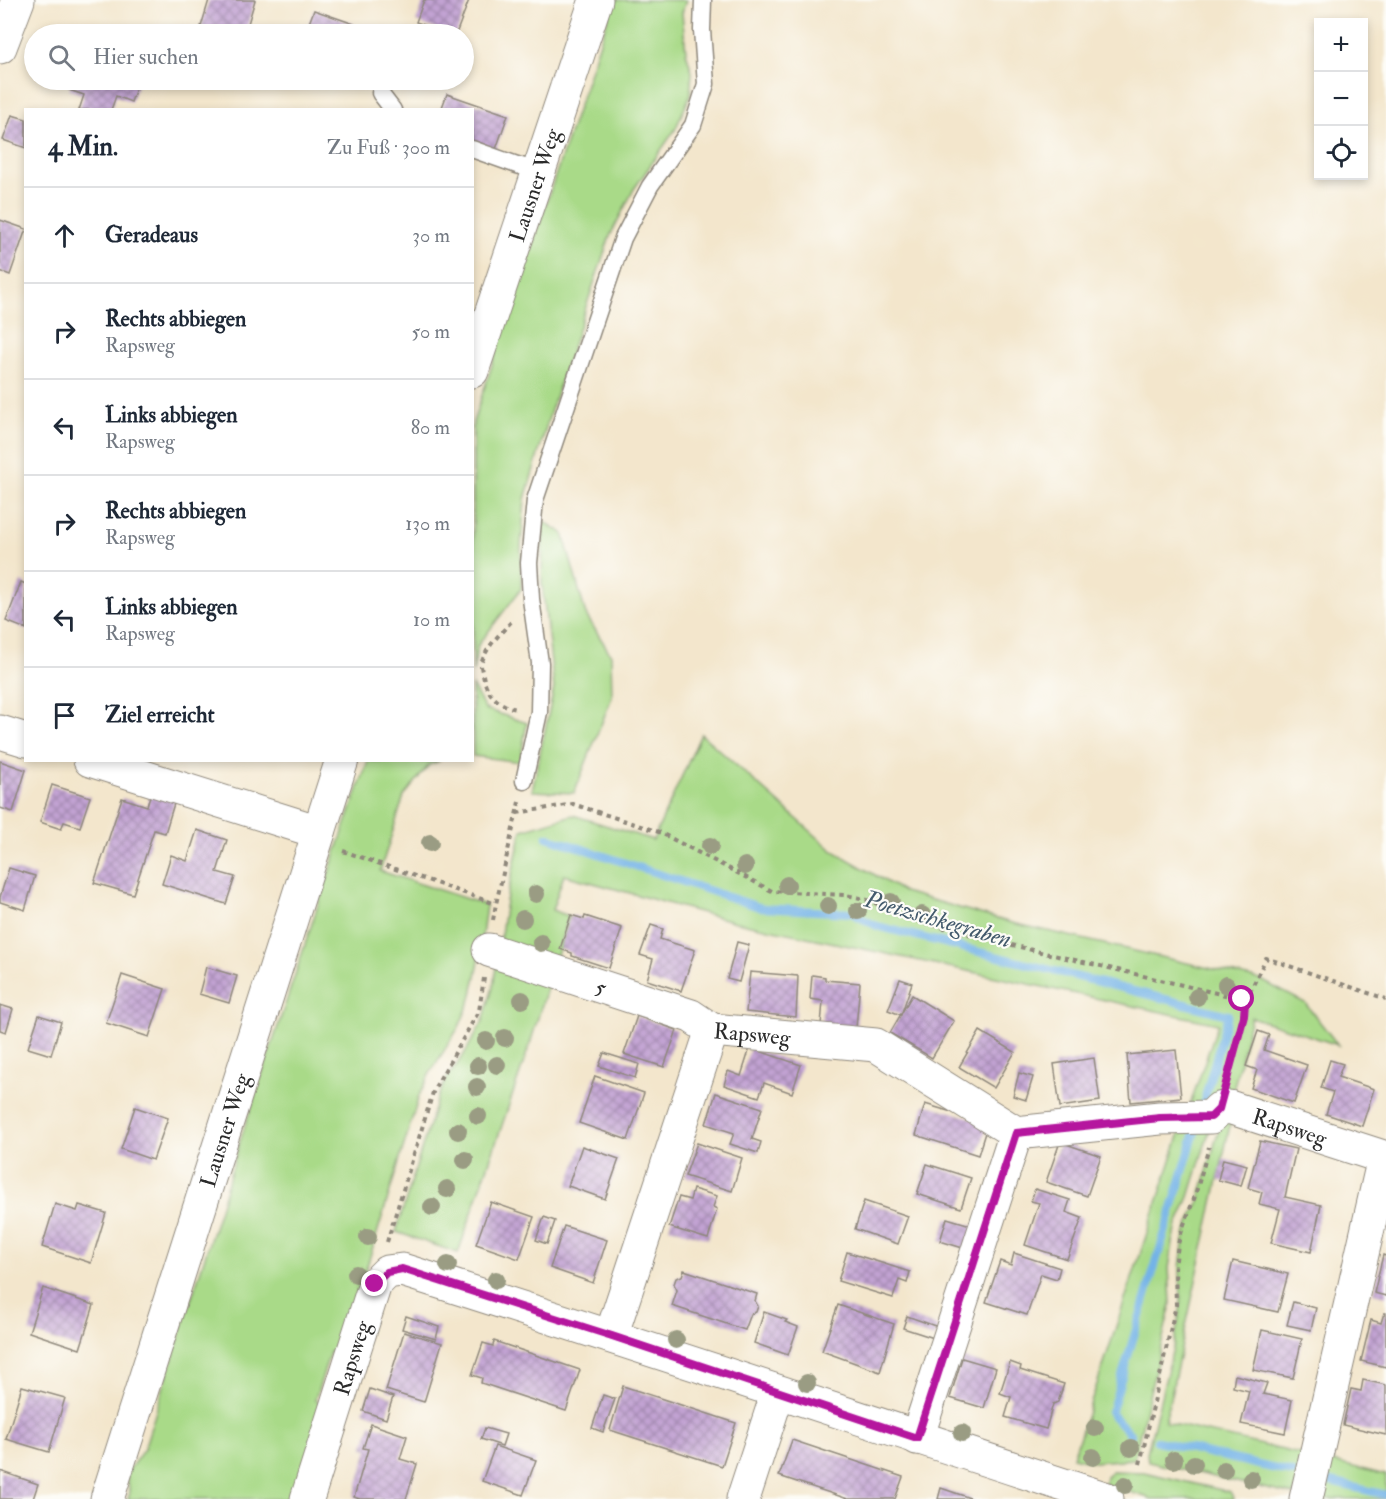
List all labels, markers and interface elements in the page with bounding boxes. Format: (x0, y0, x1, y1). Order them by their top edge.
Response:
map controls (1314, 18, 1368, 180)
button: + (1314, 18, 1368, 72)
search box (24, 24, 474, 90)
icon: search (45, 41, 78, 74)
text: Hier suchen (93, 43, 199, 71)
button: − (1314, 72, 1368, 126)
street label: Lausner Weg (503, 124, 567, 246)
button: locate (1314, 126, 1368, 180)
text: 4 Min. (48, 131, 118, 163)
text: Zu Fuß · 300 m (327, 135, 450, 160)
icon: ahead (48, 219, 81, 252)
text: Geradeaus (105, 221, 198, 249)
text: 30 m (412, 223, 450, 248)
text: Rechts abbiegen (105, 305, 246, 333)
icon: right (48, 315, 81, 348)
text: 50 m (411, 319, 450, 344)
text: Rapsweg (105, 333, 175, 358)
text: Links abbiegen (105, 401, 238, 429)
icon: left (48, 411, 81, 444)
text: 80 m (411, 415, 450, 440)
text: Rapsweg (105, 429, 175, 454)
text: Rechts abbiegen (105, 497, 246, 525)
icon: right (48, 507, 81, 540)
text: 130 m (405, 511, 450, 536)
text: Rapsweg (105, 525, 175, 550)
text: Links abbiegen (105, 593, 238, 621)
icon: left (48, 603, 81, 636)
text: 10 m (413, 607, 450, 632)
text: Rapsweg (105, 621, 175, 646)
icon: arrive (48, 699, 81, 732)
text: Ziel erreicht (105, 701, 215, 729)
water label: Poetzschkegraben (860, 883, 1015, 955)
street label: 5 (592, 973, 610, 1003)
route start (1228, 985, 1254, 1011)
street label: Rapsweg (712, 1017, 793, 1052)
street label: Lausner Weg (194, 1069, 257, 1191)
street label: Rapsweg (1249, 1102, 1331, 1153)
route end (361, 1270, 387, 1296)
street label: Rapsweg (328, 1316, 378, 1399)

